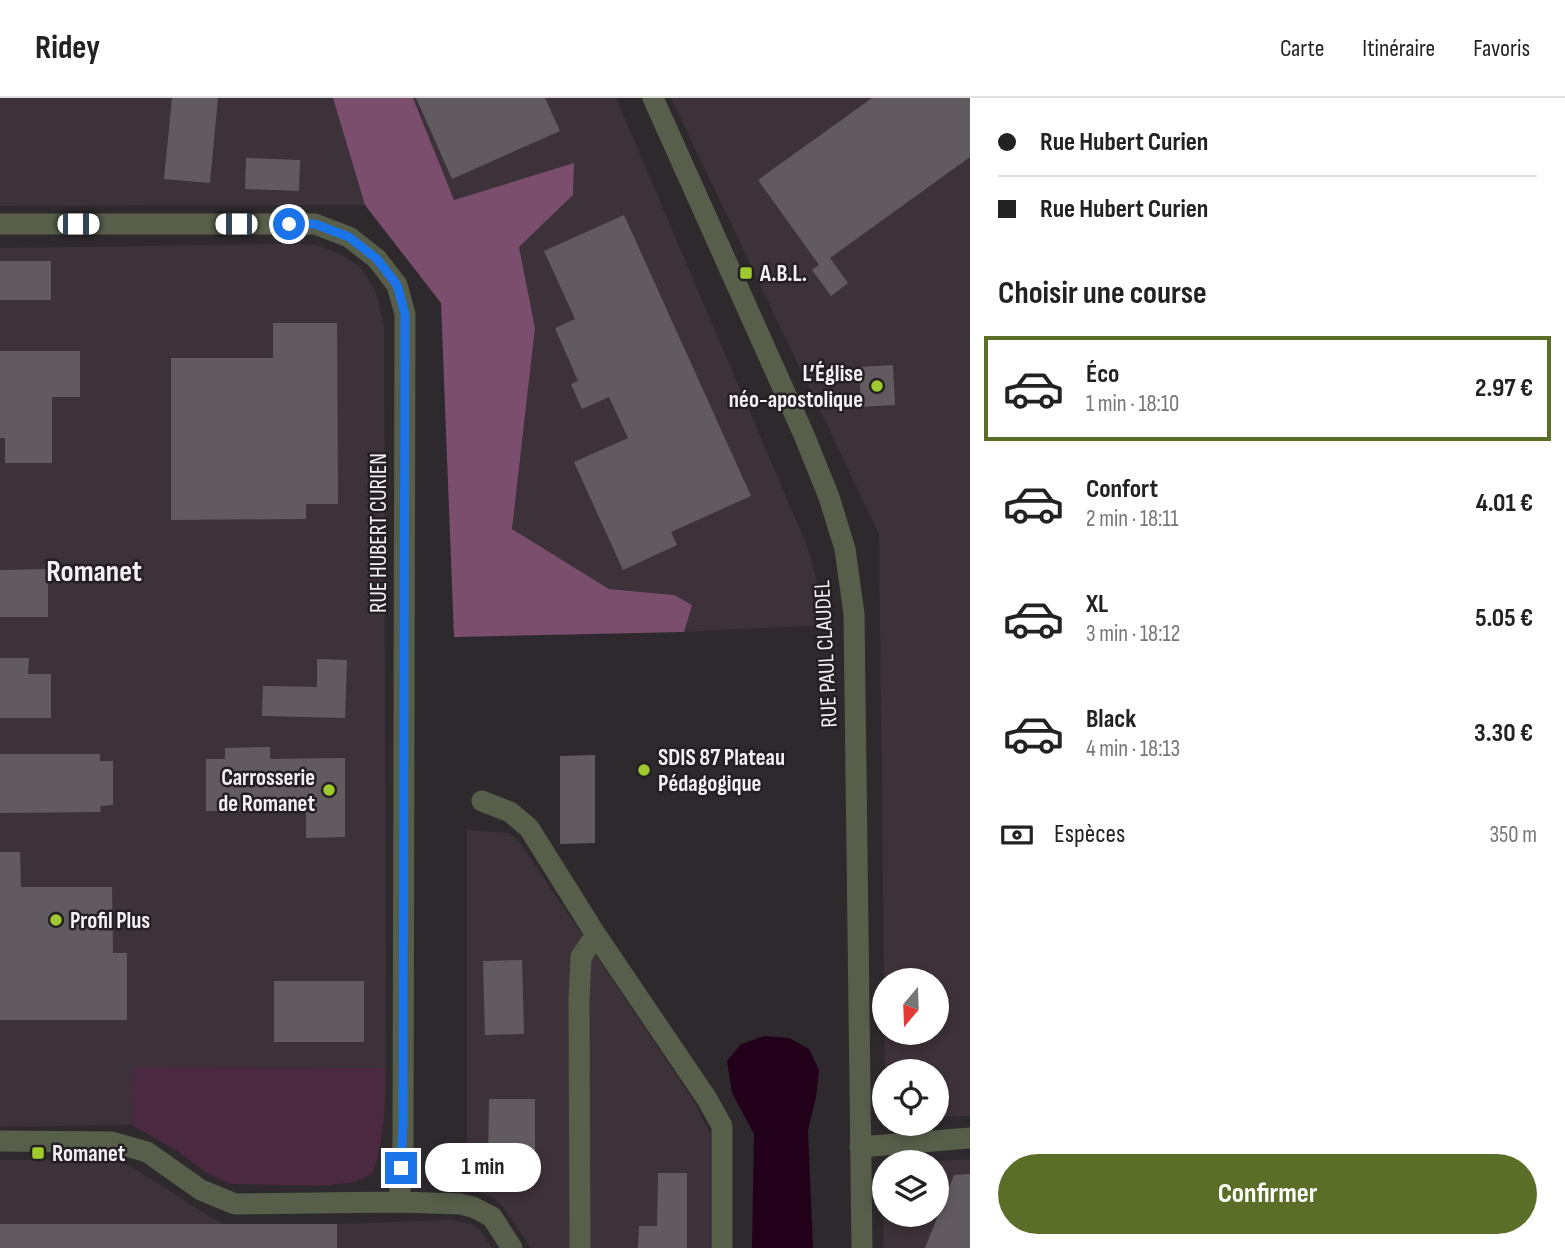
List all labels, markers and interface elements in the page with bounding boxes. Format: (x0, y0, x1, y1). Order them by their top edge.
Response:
text: Ridey (35, 28, 100, 68)
text: Carte (1280, 34, 1324, 63)
text: Itinéraire (1362, 34, 1435, 63)
text: Favoris (1473, 34, 1530, 63)
text: Rue Hubert Curien (1040, 127, 1208, 158)
text: Rue Hubert Curien (1040, 194, 1208, 225)
route start (273, 208, 305, 240)
car (58, 214, 100, 235)
car (216, 214, 258, 235)
place label: A.B.L. (759, 260, 807, 288)
marker: A.B.L. (738, 265, 754, 281)
text: Choisir une course (998, 274, 1207, 313)
icon: car (1002, 357, 1065, 420)
text: Éco (1086, 359, 1119, 390)
place label: L’Église néo-apostolique (729, 360, 863, 414)
text: 2.97 € (1475, 373, 1533, 404)
marker: L’Église néo-apostolique (869, 378, 885, 394)
text: 1 min · 18:10 (1086, 390, 1179, 418)
street label: RUE HUBERT CURIEN (365, 453, 393, 613)
icon: car (1002, 472, 1065, 535)
text: Confort (1086, 474, 1158, 505)
text: 4.01 € (1476, 488, 1533, 519)
text: 2 min · 18:11 (1086, 505, 1178, 533)
district label: Romanet (46, 554, 142, 590)
street label: RUE PAUL CLAUDEL (808, 579, 844, 728)
icon: car (1002, 587, 1065, 650)
text: XL (1086, 589, 1108, 620)
text: 5.05 € (1475, 603, 1533, 634)
text: 3 min · 18:12 (1086, 620, 1180, 648)
icon: car (1002, 702, 1065, 765)
text: Black (1086, 704, 1136, 735)
text: 3.30 € (1474, 718, 1533, 749)
text: 4 min · 18:13 (1086, 735, 1180, 763)
place label: SDIS 87 Plateau Pédagogique (658, 744, 785, 798)
marker: SDIS 87 Plateau Pédagogique (636, 762, 652, 778)
place label: Carrosserie de Romanet (218, 764, 315, 818)
marker: Carrosserie de Romanet (321, 782, 337, 798)
icon: cash (998, 816, 1036, 854)
text: Espèces (1054, 819, 1125, 850)
text: 350 m (1489, 821, 1537, 849)
place label: Profil Plus (70, 907, 150, 935)
marker: Profil Plus (48, 912, 64, 928)
north arrow (872, 968, 948, 1045)
map controls (872, 968, 949, 1227)
button: locate (872, 1059, 949, 1136)
place label: Romanet (52, 1140, 126, 1168)
callout: 1 min (426, 1144, 541, 1192)
marker: Romanet (30, 1145, 46, 1161)
button: layers (872, 1150, 949, 1227)
route end (385, 1152, 417, 1184)
text: 1 min (462, 1153, 504, 1181)
button: Confirmer (998, 1154, 1537, 1234)

